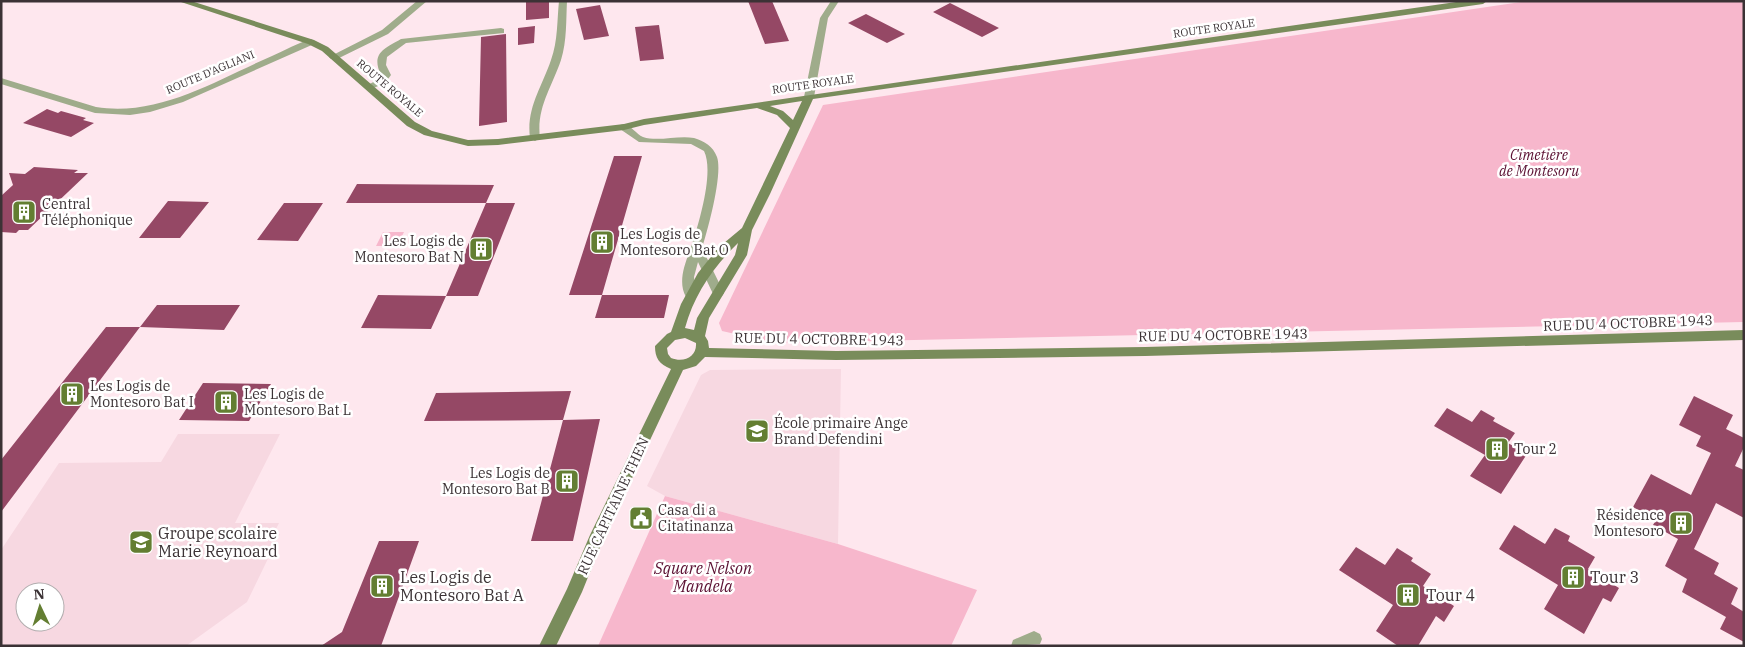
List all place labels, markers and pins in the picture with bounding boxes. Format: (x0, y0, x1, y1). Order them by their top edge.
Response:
place label: Central Téléphonique (42, 195, 133, 229)
building icon: Central Téléphonique (11, 199, 37, 225)
place label: Les Logis de Montesoro Bat O (620, 225, 729, 259)
building icon: Les Logis de Montesoro Bat O (589, 229, 615, 255)
place label: Les Logis de Montesoro Bat N (354, 232, 464, 266)
building icon: Les Logis de Montesoro Bat N (468, 236, 494, 262)
place label: Les Logis de Montesoro Bat I (90, 377, 194, 411)
building icon: Les Logis de Montesoro Bat I (59, 381, 85, 407)
place label: Les Logis de Montesoro Bat L (244, 385, 351, 419)
building icon: Les Logis de Montesoro Bat L (213, 389, 239, 415)
place label: École primaire Ange Brand Defendini (774, 413, 908, 448)
school or university icon: École primaire Ange Brand Defendini (744, 418, 770, 444)
building icon: Tour 2 (1484, 436, 1510, 462)
place label: Tour 2 (1514, 440, 1557, 458)
place label: Les Logis de Montesoro Bat B (442, 464, 550, 498)
building icon: Les Logis de Montesoro Bat B (554, 468, 580, 494)
place label: Casa di a Citatinanza (658, 501, 734, 535)
public building icon: Casa di a Citatinanza (628, 505, 654, 531)
place label: Résidence Montesoro (1594, 506, 1664, 540)
building icon: Résidence Montesoro (1668, 510, 1694, 536)
place label: Groupe scolaire Marie Reynoard (158, 523, 278, 561)
school or university icon: Groupe scolaire Marie Reynoard (128, 529, 154, 555)
building icon: Tour 3 (1560, 564, 1586, 590)
place label: Les Logis de Montesoro Bat A (400, 567, 524, 605)
place label: Tour 3 (1590, 567, 1639, 587)
building icon: Les Logis de Montesoro Bat A (369, 573, 395, 599)
building icon: Tour 4 (1395, 582, 1421, 608)
place label: Tour 4 (1426, 585, 1475, 605)

